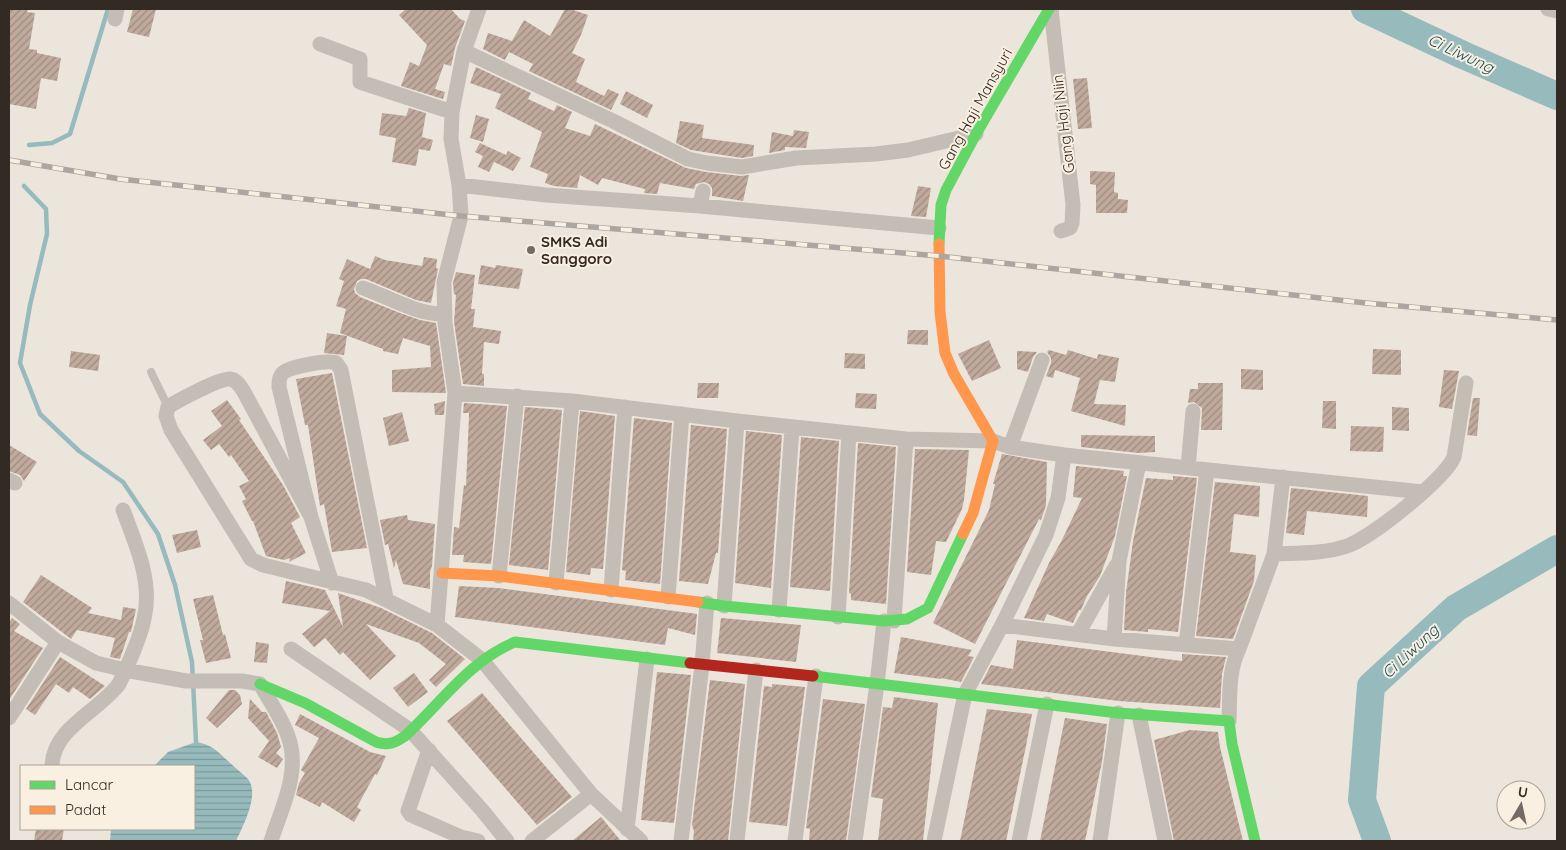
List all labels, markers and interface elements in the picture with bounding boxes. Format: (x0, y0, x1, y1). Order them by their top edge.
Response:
water label: Ci Liwung (1425, 29, 1498, 77)
street label: Gang Haji Mansyuri (934, 45, 1016, 173)
street label: Gang Haji Niin (1048, 74, 1078, 174)
place label: SMKS Adi Sanggoro (541, 232, 612, 268)
marker: SMKS Adi Sanggoro (525, 244, 537, 256)
water label: Ci Liwung (1377, 619, 1443, 682)
legend (20, 765, 195, 830)
text: Lancar (65, 775, 114, 794)
north arrow (1496, 780, 1546, 830)
text: U (1517, 782, 1529, 802)
text: Padat (65, 800, 106, 819)

